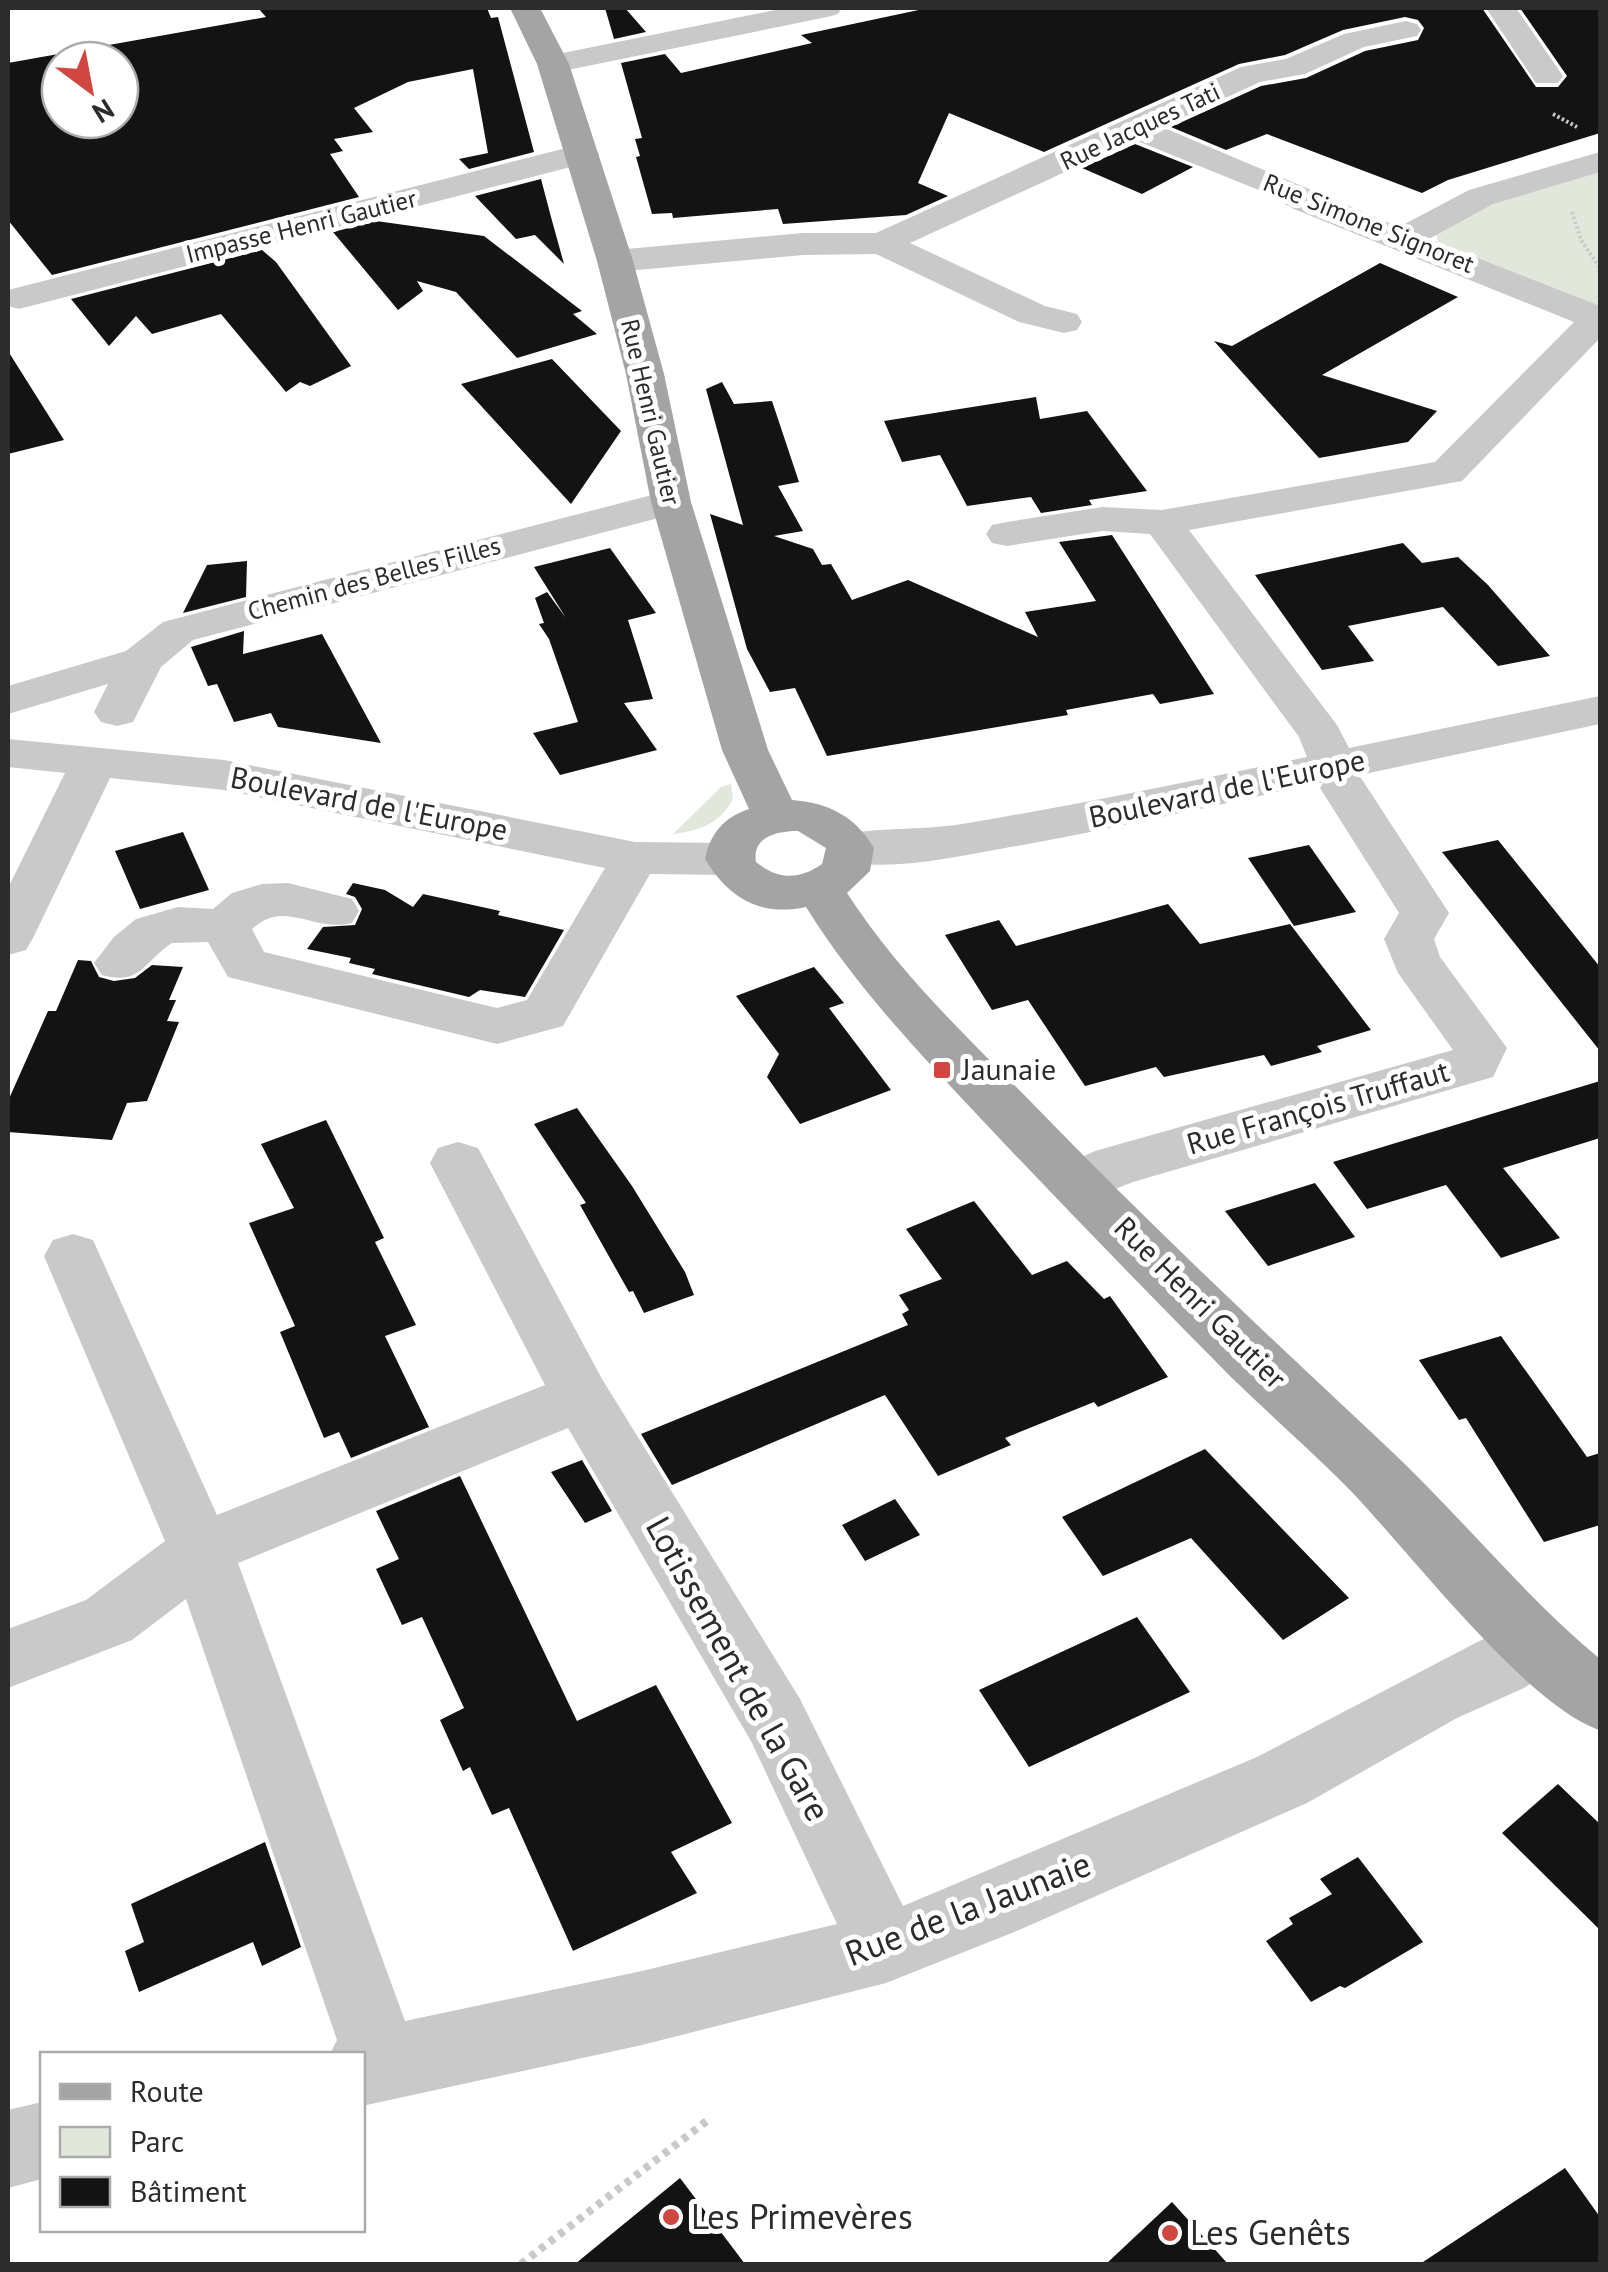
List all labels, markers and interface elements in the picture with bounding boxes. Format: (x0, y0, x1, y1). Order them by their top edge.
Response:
north arrow (40, 40, 140, 140)
street label: Rue Jacques Tati (1055, 75, 1225, 177)
text: N (86, 91, 121, 132)
street label: Rue Simone Signoret (1259, 166, 1479, 280)
street label: Impasse Henri Gautier (182, 182, 420, 270)
street label: Rue Henri Gautier (614, 316, 688, 509)
street label: Chemin des Belles Filles (244, 529, 504, 627)
street label: Boulevard de l'Europe (1085, 739, 1368, 836)
street label: Boulevard de l'Europe (227, 757, 511, 849)
place label: Jaunaie (960, 1049, 1056, 1088)
street label: Rue François Truffaut (1182, 1050, 1453, 1163)
marker: Jaunaie (931, 1059, 953, 1081)
street label: Rue Henri Gautier (1107, 1208, 1295, 1396)
street label: Lotissement de la Gare (636, 1508, 842, 1829)
street label: Rue de la Jaunaie (838, 1840, 1097, 1976)
legend (40, 2052, 365, 2232)
text: Route (130, 2071, 204, 2110)
text: Parc (130, 2121, 184, 2160)
text: Bâtiment (130, 2171, 247, 2210)
place label: Les Primevères (691, 2193, 913, 2239)
marker: Les Primevères (660, 2206, 682, 2228)
place label: Les Genêts (1190, 2209, 1351, 2255)
marker: Les Genêts (1159, 2222, 1181, 2244)

